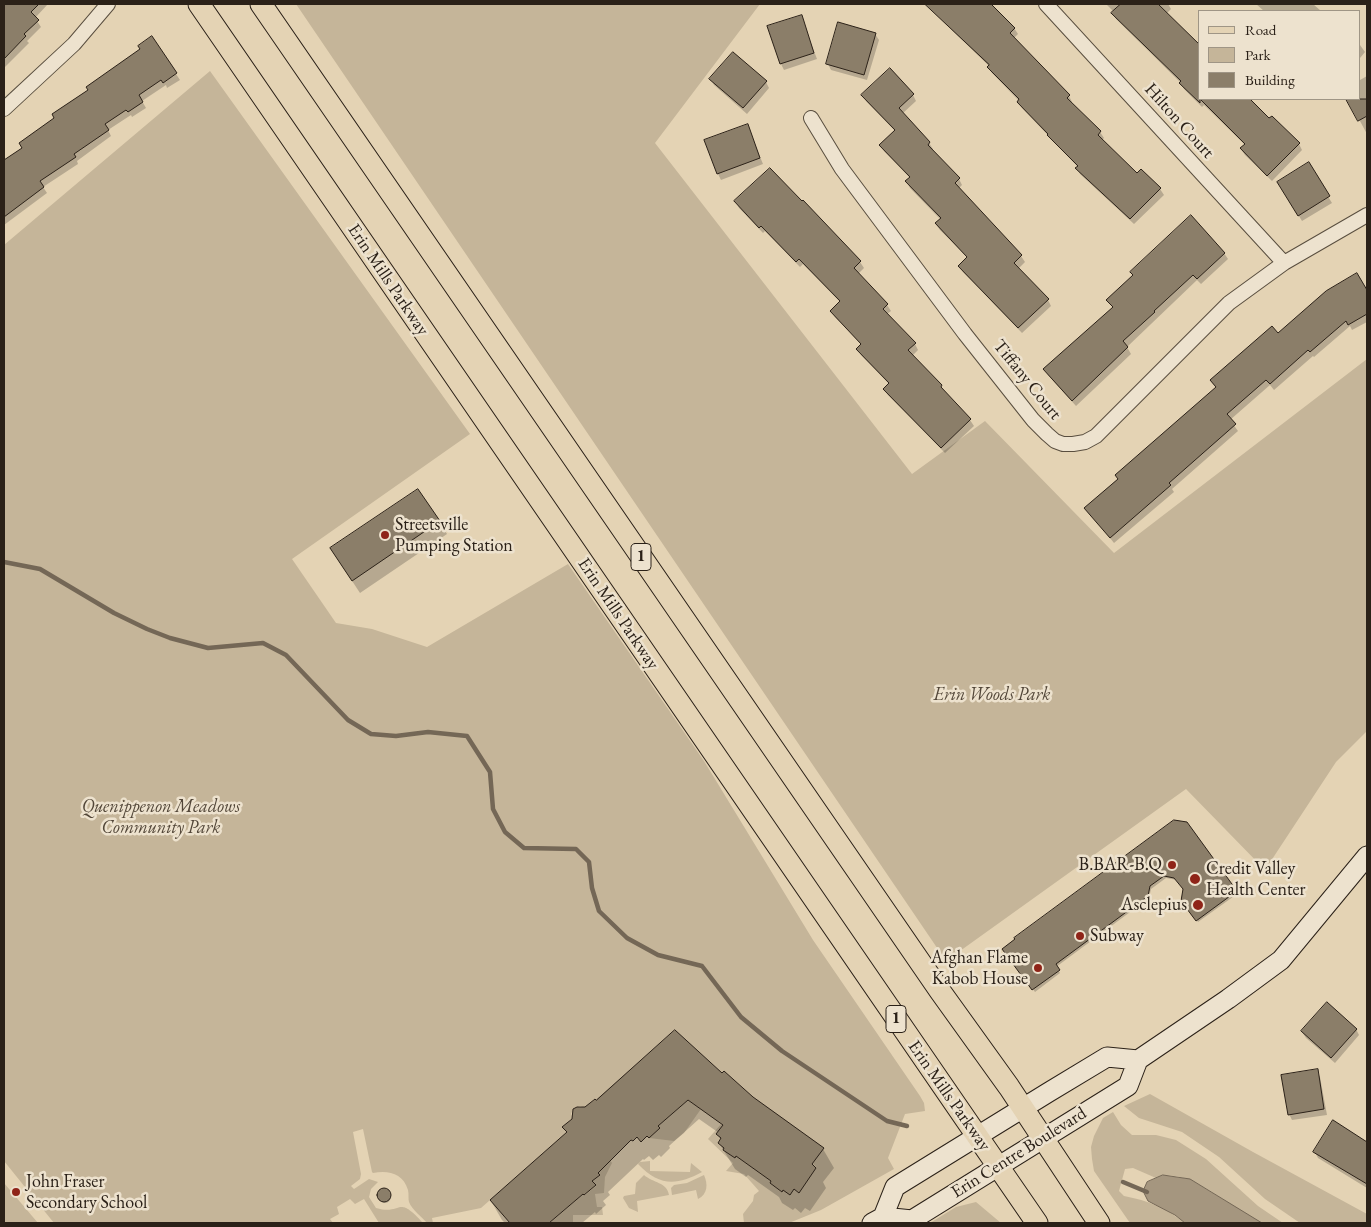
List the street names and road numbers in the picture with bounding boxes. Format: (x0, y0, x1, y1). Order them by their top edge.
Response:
street label: Hilton Court (1140, 79, 1218, 163)
street label: Erin Mills Parkway (343, 220, 433, 340)
street label: Tiffany Court (988, 336, 1066, 424)
road number: 1 (631, 544, 651, 570)
street label: Erin Mills Parkway (573, 554, 663, 674)
road number: 1 (886, 1006, 906, 1032)
street label: Erin Mills Parkway (903, 1037, 995, 1155)
street label: Erin Centre Boulevard (947, 1103, 1091, 1203)

